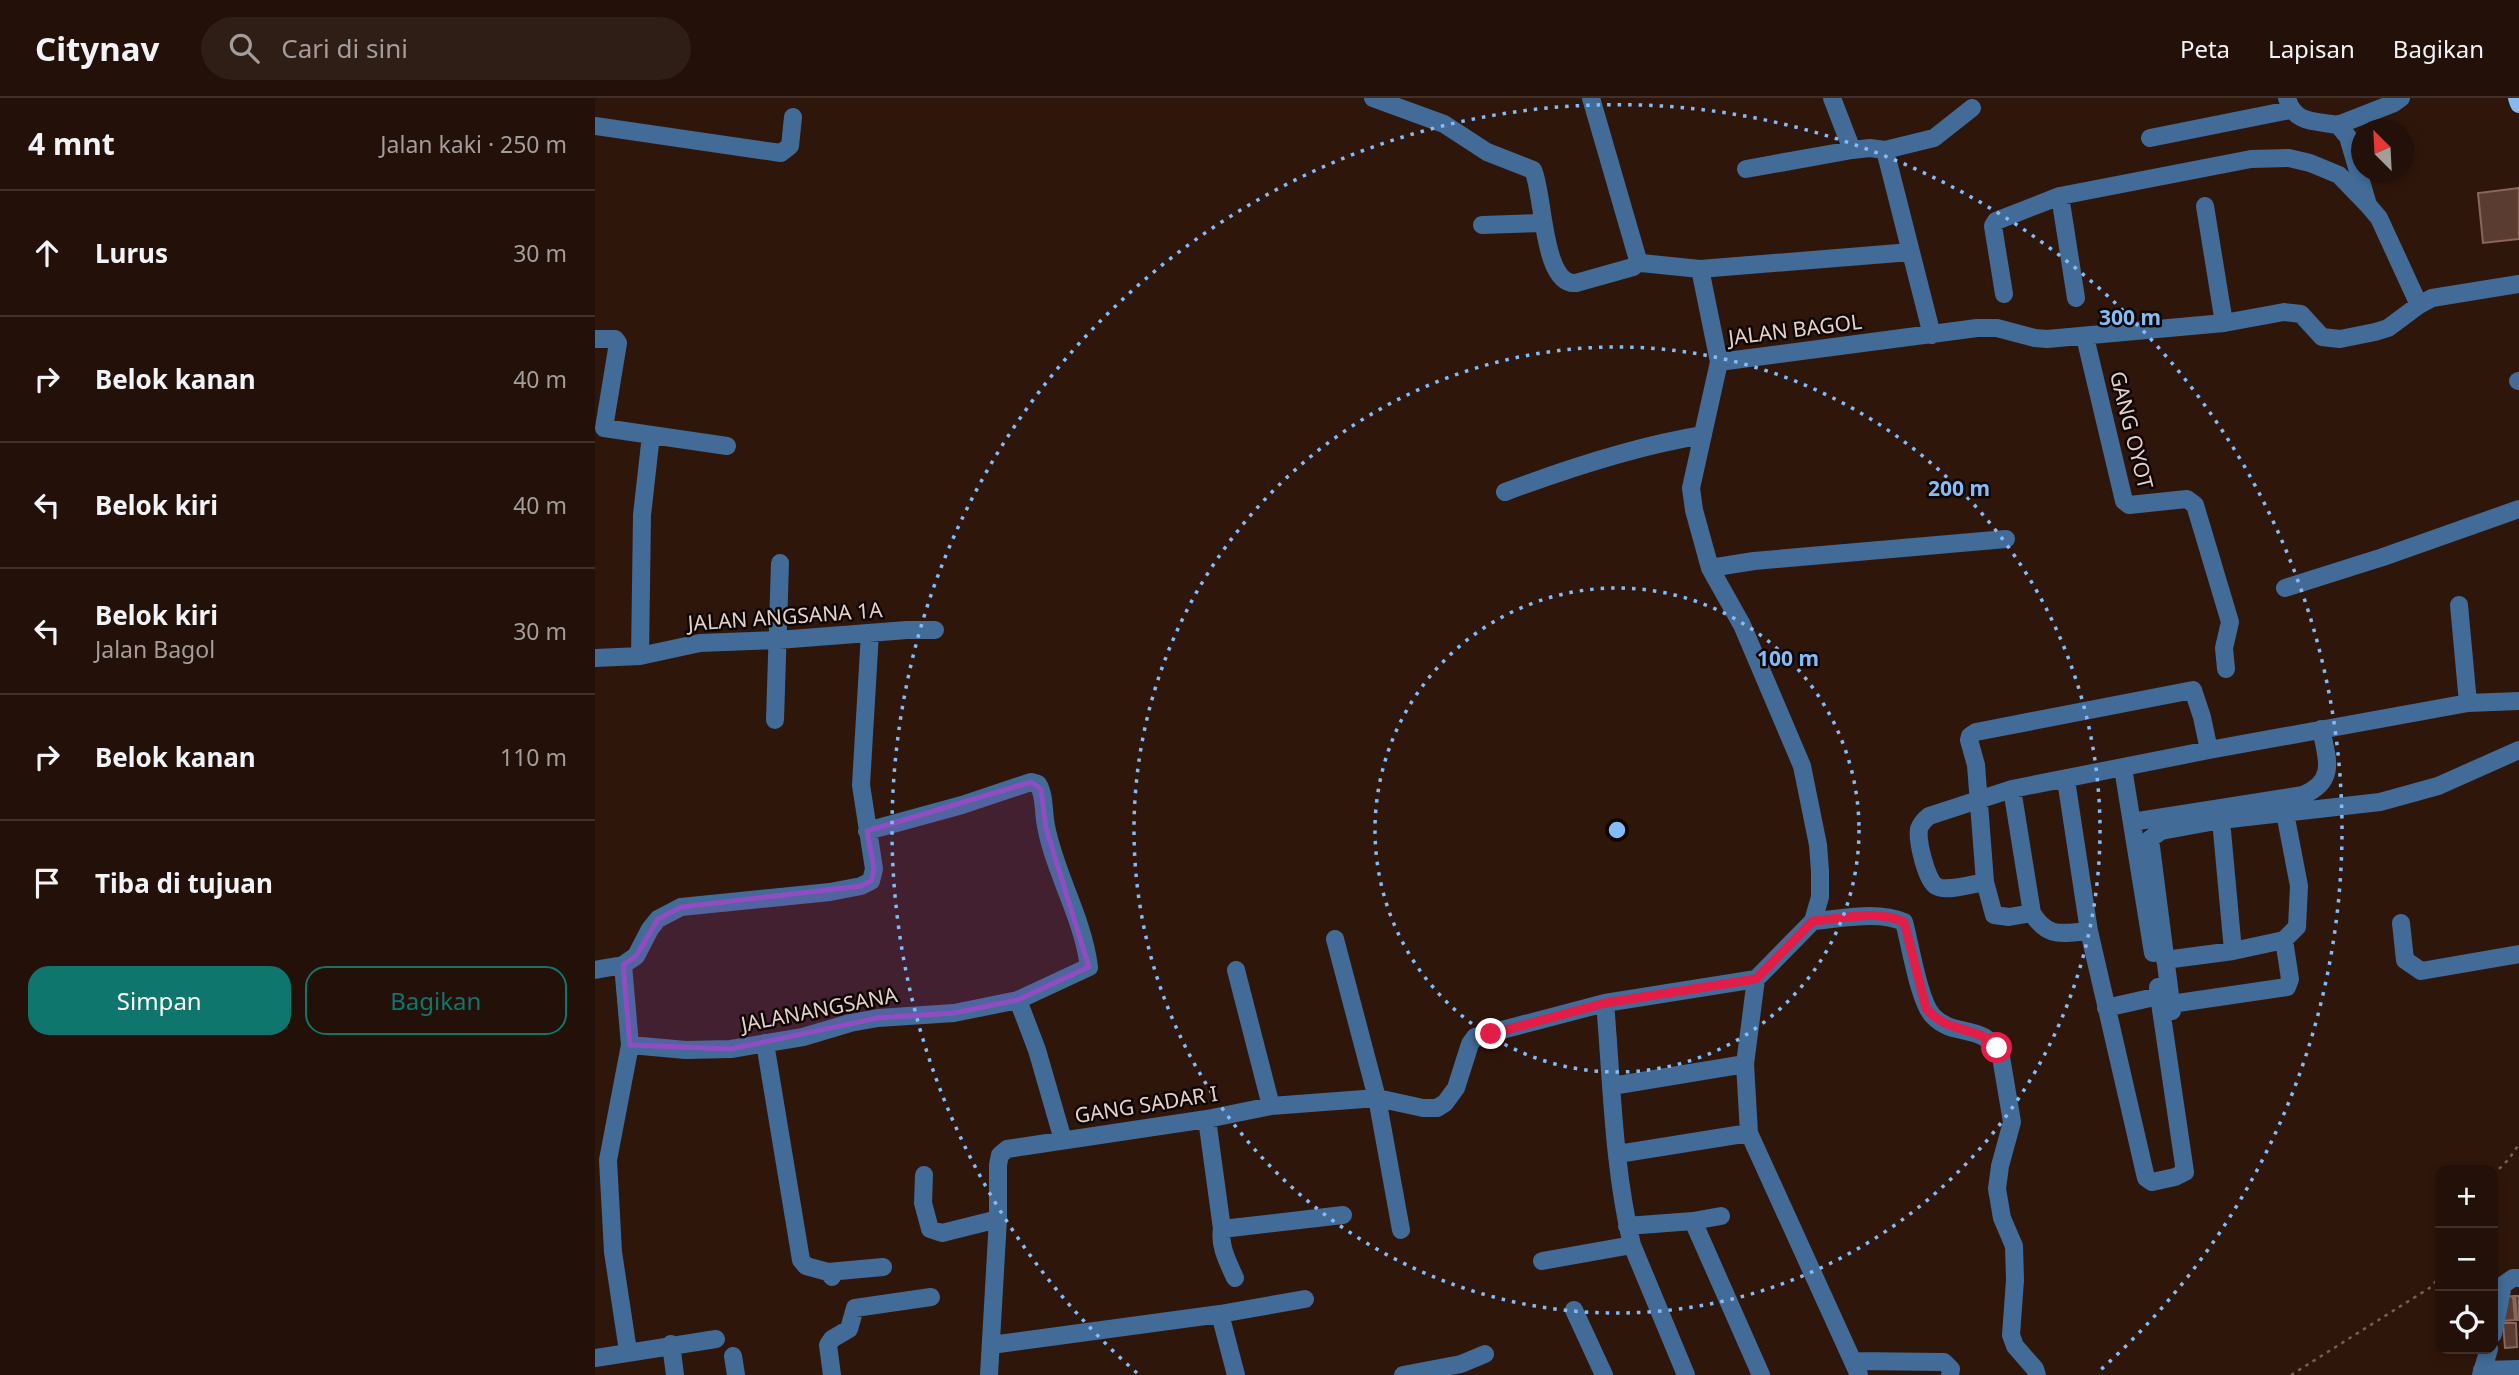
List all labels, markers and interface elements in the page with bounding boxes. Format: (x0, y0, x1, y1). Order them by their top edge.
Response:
search box (201, 17, 691, 80)
text: Citynav (35, 26, 159, 71)
icon: search (225, 29, 263, 67)
text: Cari di sini (281, 30, 408, 66)
text: Peta (2180, 32, 2230, 65)
text: Lapisan (2268, 32, 2355, 65)
text: Bagikan (2393, 32, 2484, 65)
north arrow (2351, 119, 2414, 182)
text: 4 mnt (28, 123, 115, 164)
text: Jalan kaki · 250 m (380, 128, 567, 160)
icon: ahead (28, 234, 66, 272)
text: Lurus (95, 235, 168, 271)
text: 30 m (513, 237, 567, 269)
text: 300 m (2099, 303, 2161, 331)
street label: JALAN BAGOL (1725, 307, 1863, 351)
icon: right (28, 360, 66, 398)
text: Belok kanan (95, 361, 256, 397)
text: 40 m (513, 363, 567, 395)
street label: GANG OYOT (2104, 368, 2160, 492)
text: 200 m (1928, 474, 1990, 502)
icon: left (28, 486, 66, 524)
text: Belok kiri (95, 487, 218, 523)
text: 40 m (513, 489, 567, 521)
street label: JALAN ANGSANA 1A (685, 595, 884, 637)
text: Belok kiri (95, 597, 218, 633)
icon: left (28, 612, 66, 650)
text: 30 m (513, 615, 567, 647)
text: Jalan Bagol (95, 633, 215, 665)
text: 100 m (1757, 644, 1819, 672)
icon: right (28, 738, 66, 776)
text: Belok kanan (95, 739, 256, 775)
text: 110 m (500, 741, 567, 773)
centre of rings (1605, 818, 1629, 842)
icon: arrive (28, 864, 66, 902)
text: Tiba di tujuan (95, 865, 273, 901)
button: Simpan (28, 966, 291, 1035)
button: Bagikan (305, 966, 567, 1035)
street label: JALANANGSANA (737, 980, 900, 1038)
route end (1475, 1018, 1506, 1049)
route start (1981, 1032, 2012, 1063)
street label: GANG SADAR I (1073, 1079, 1219, 1129)
map controls (2435, 1165, 2498, 1354)
button: + (2435, 1165, 2498, 1228)
button: − (2435, 1228, 2498, 1291)
button: locate (2435, 1291, 2498, 1354)

